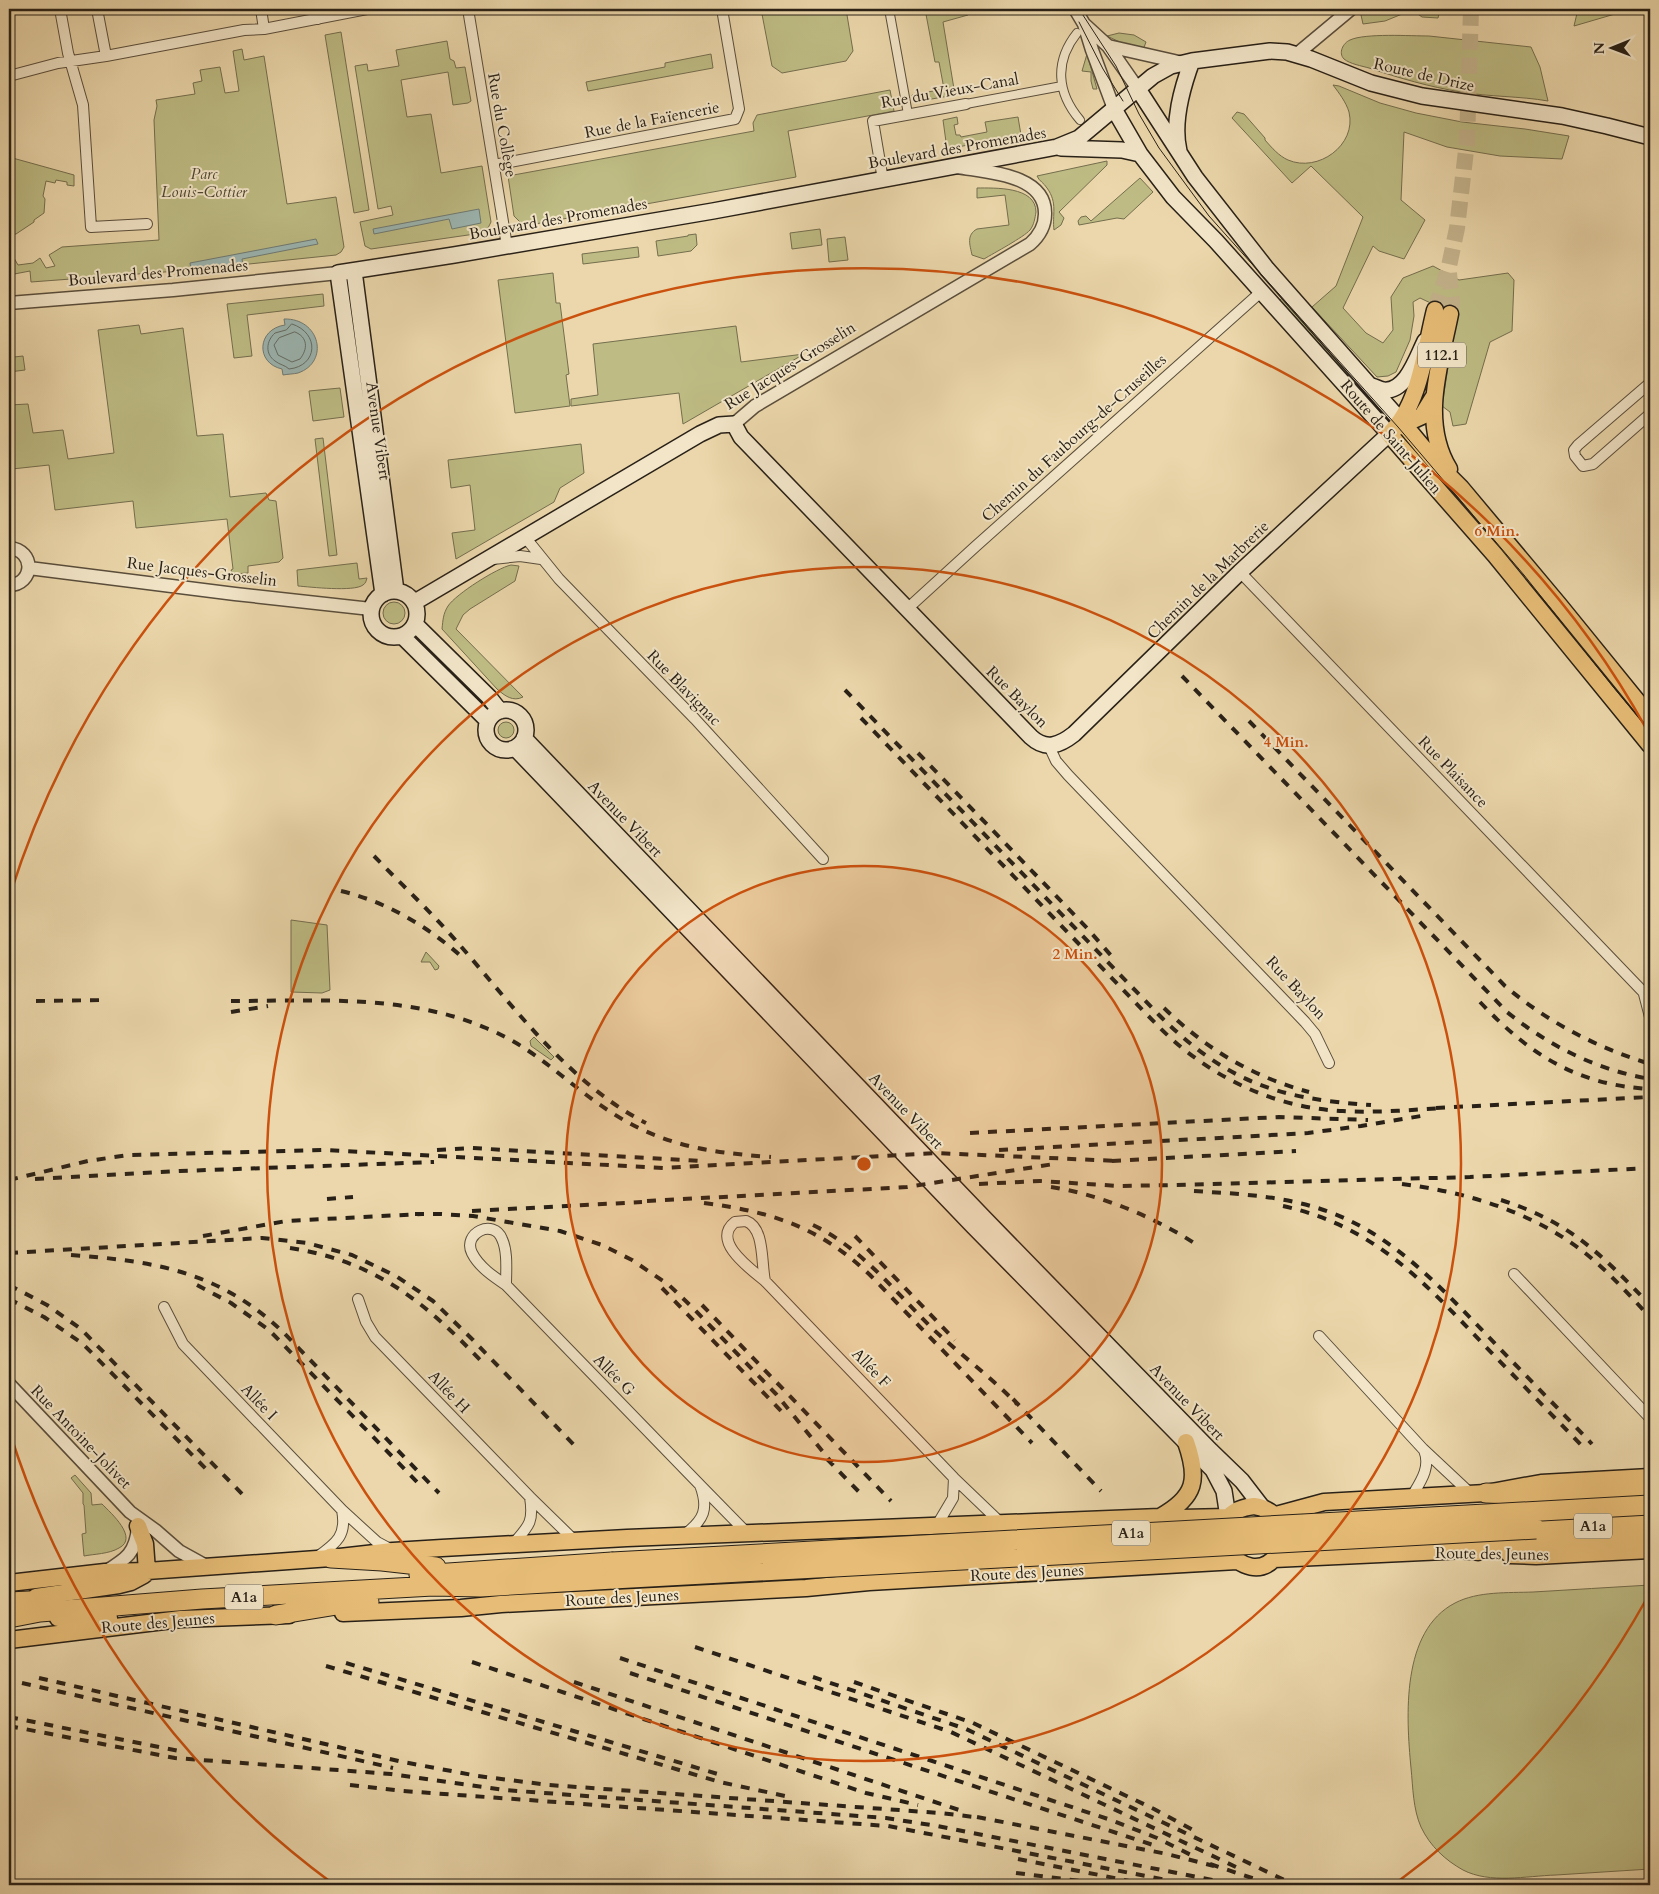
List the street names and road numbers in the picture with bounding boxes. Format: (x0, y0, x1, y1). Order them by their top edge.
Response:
street label: Route de Drize (1371, 53, 1477, 97)
street label: Rue du Vieux-Canal (879, 68, 1021, 114)
street label: Rue du Collège (482, 71, 522, 179)
street label: Rue de la Faïencerie (583, 96, 721, 144)
street label: Boulevard des Promenades (866, 121, 1048, 175)
street label: Boulevard des Promenades (467, 192, 649, 246)
street label: Boulevard des Promenades (67, 254, 249, 292)
street label: Rue Jacques-Grosselin (720, 317, 860, 415)
road number: 112.1 (1418, 342, 1466, 368)
street label: Chemin du Faubourg-de-Cruseilles (977, 349, 1171, 527)
street label: Route de Saint-Julien (1335, 375, 1447, 499)
street label: Avenue Vibert (360, 380, 396, 482)
street label: Chemin de la Marbrerie (1142, 516, 1274, 644)
street label: Rue Jacques-Grosselin (126, 552, 278, 592)
street label: Rue Blavignac (642, 645, 726, 731)
street label: Rue Baylon (981, 661, 1053, 733)
street label: Rue Plaisance (1413, 731, 1493, 813)
street label: Avenue Vibert (583, 776, 667, 862)
street label: Rue Baylon (1261, 951, 1331, 1025)
street label: Avenue Vibert (864, 1068, 948, 1154)
street label: Allée F (847, 1343, 895, 1393)
street label: Allée G (588, 1349, 640, 1401)
street label: Avenue Vibert (1145, 1359, 1229, 1445)
street label: Allée H (423, 1366, 475, 1418)
street label: Allée I (236, 1379, 282, 1425)
street label: Rue Antoine-Jolivet (26, 1380, 136, 1494)
road number: A1a (1574, 1514, 1612, 1538)
road number: A1a (1112, 1520, 1150, 1546)
street label: Route des Jeunes (1435, 1542, 1549, 1566)
street label: Route des Jeunes (970, 1559, 1084, 1587)
road number: A1a (225, 1584, 263, 1610)
street label: Route des Jeunes (565, 1584, 679, 1612)
street label: Route des Jeunes (100, 1607, 216, 1639)

